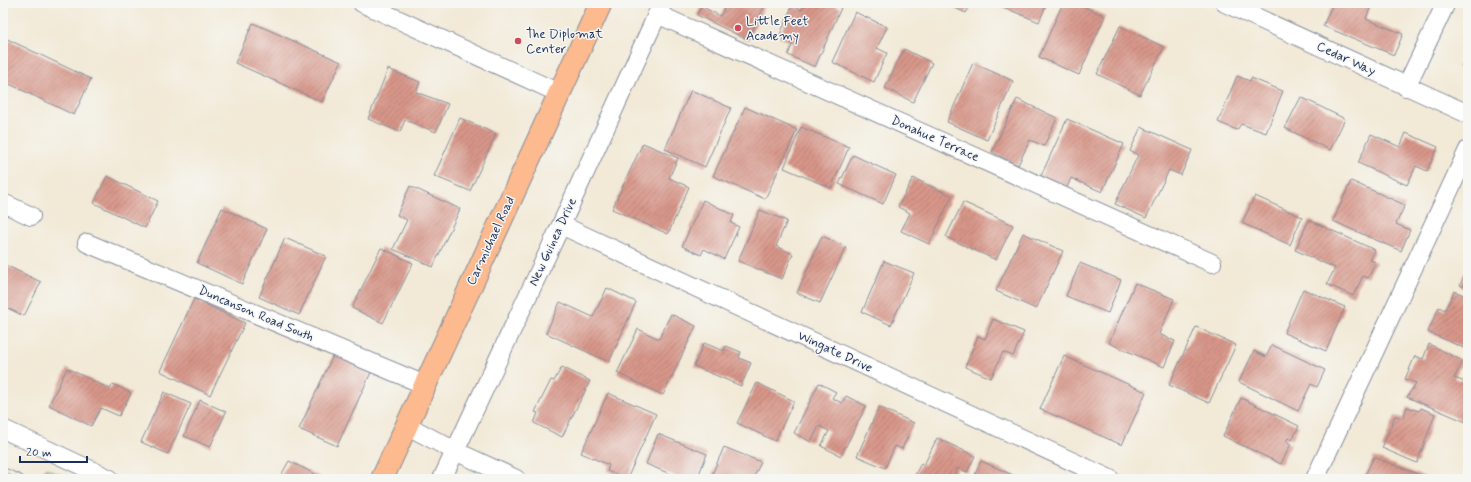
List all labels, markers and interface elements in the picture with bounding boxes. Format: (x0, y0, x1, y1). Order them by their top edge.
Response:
place label: Little Feet Academy (746, 13, 808, 45)
marker: Little Feet Academy (733, 23, 743, 33)
place label: The Diplomat Center (526, 26, 603, 58)
marker: The Diplomat Center (513, 36, 523, 46)
street label: Cedar Way (1314, 38, 1379, 80)
street label: Donahue Terrace (888, 112, 982, 166)
street label: Carmichael Road (463, 194, 519, 288)
street label: New Guinea Drive (525, 195, 581, 289)
street label: Duncanson Road South (196, 282, 316, 346)
street label: Wingate Drive (794, 327, 875, 378)
scale bar (20, 438, 87, 464)
text: 20 m (26, 445, 52, 461)

